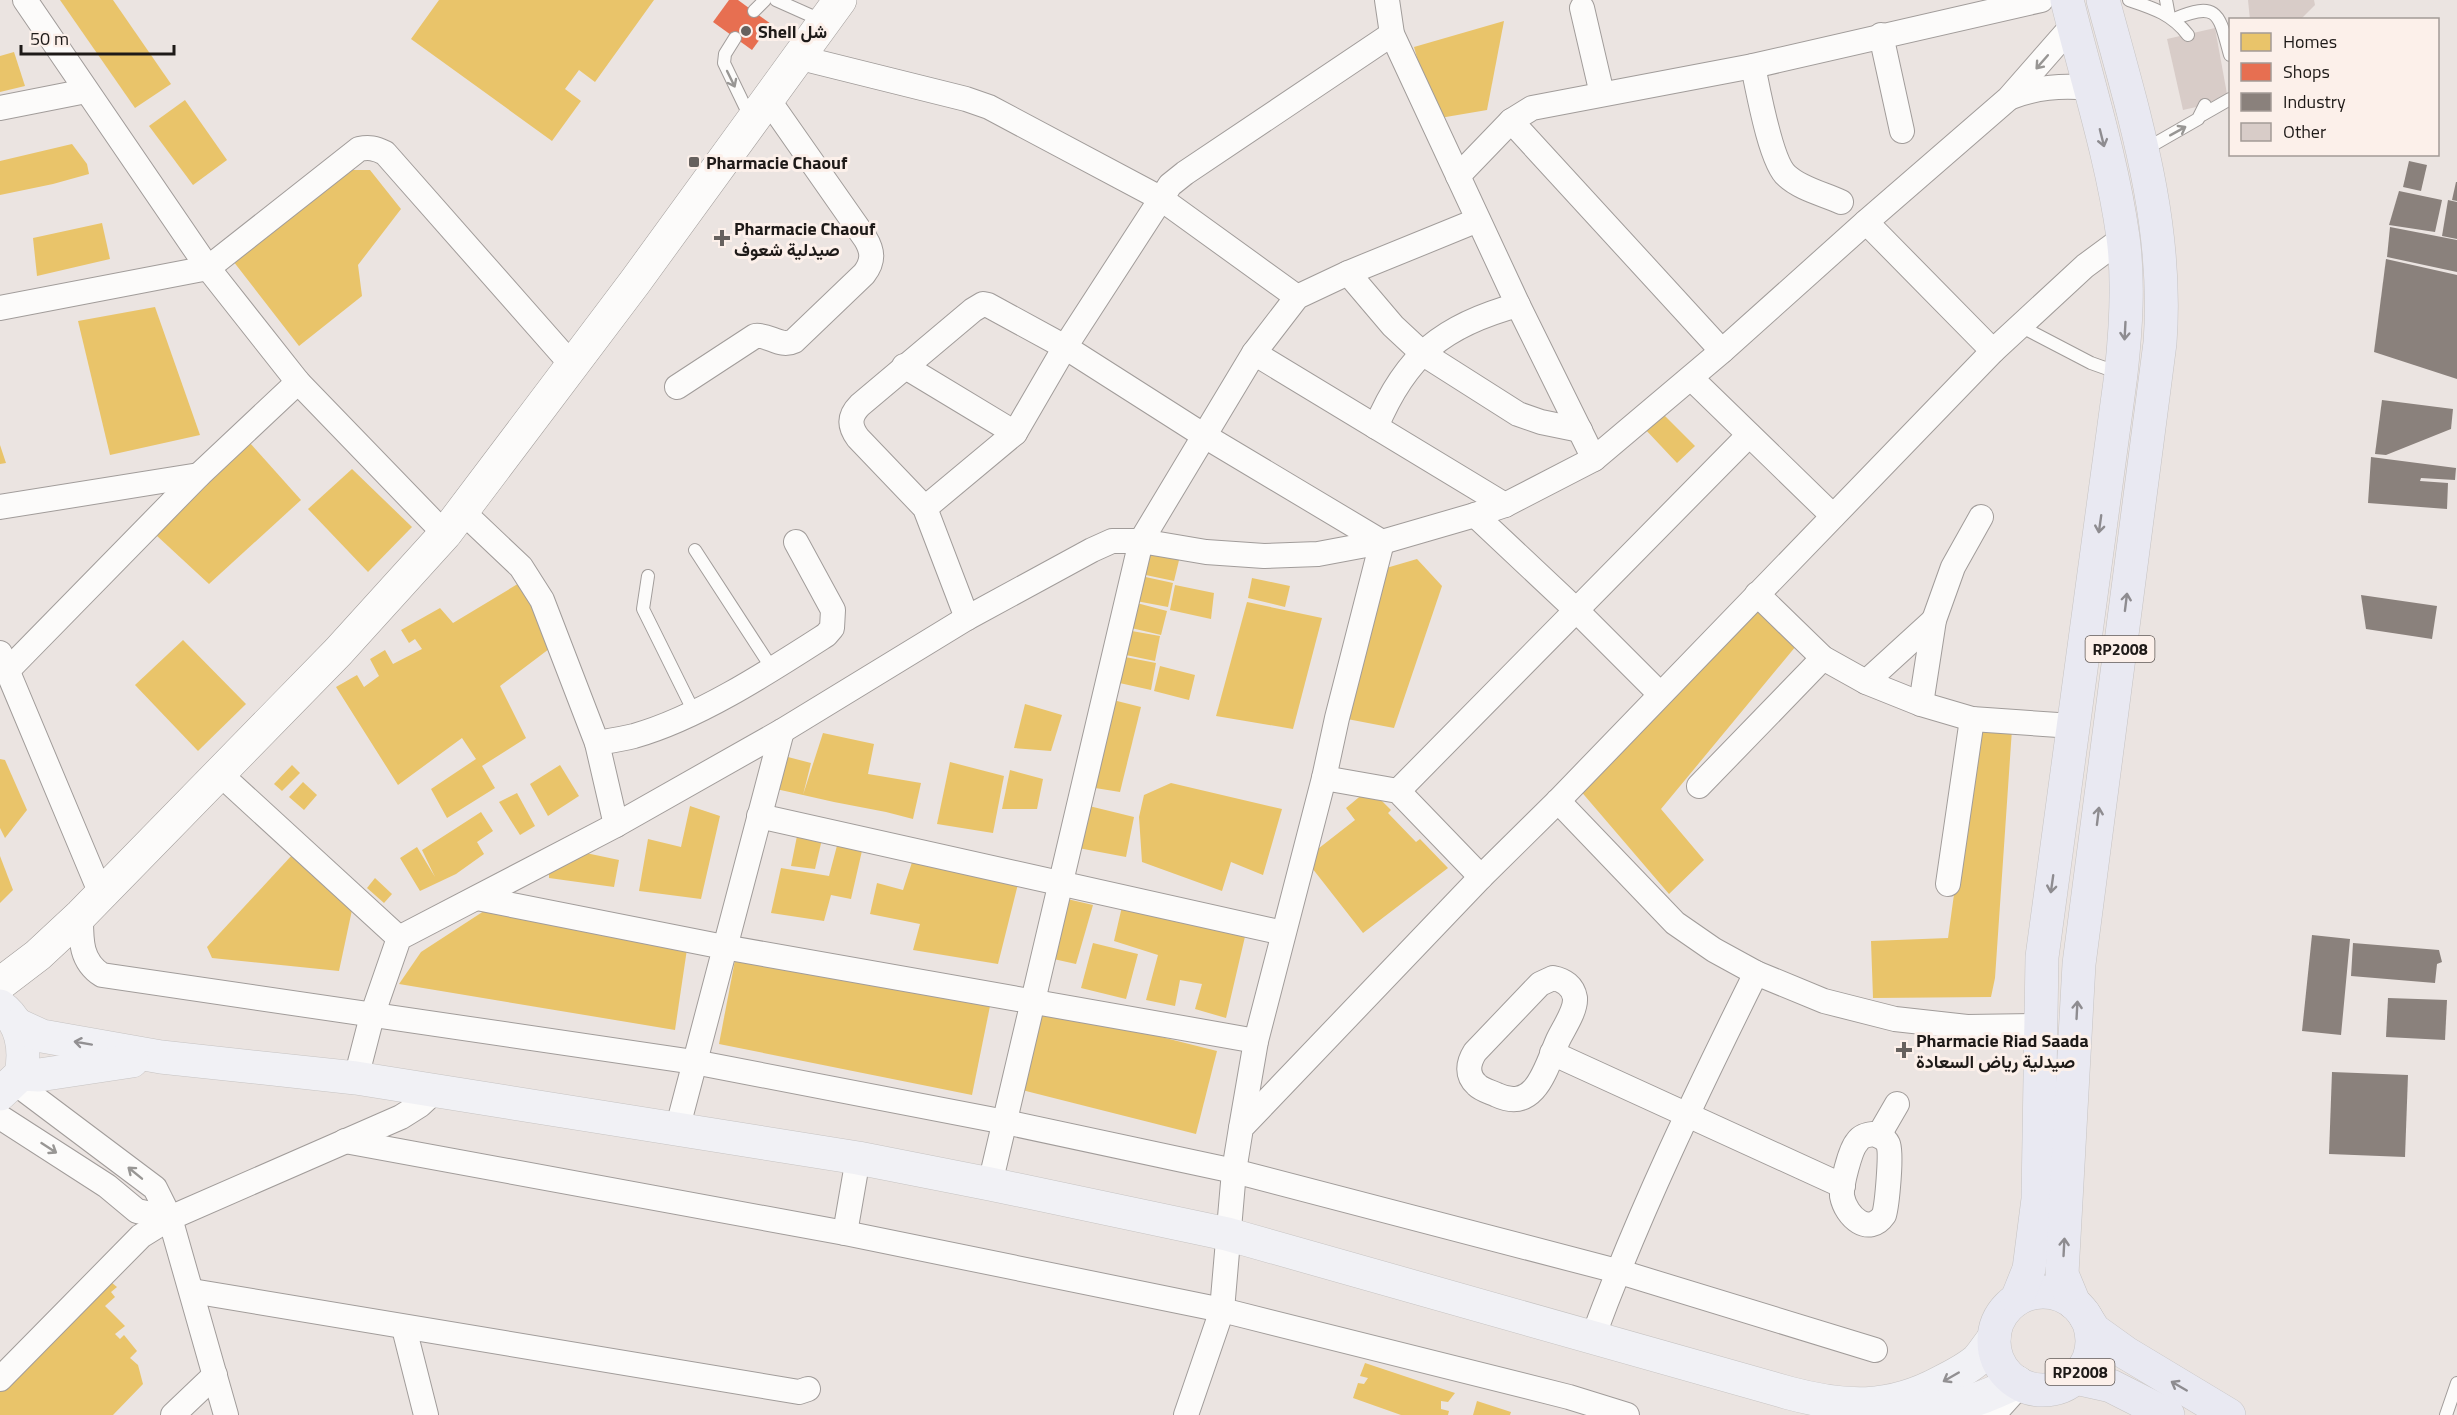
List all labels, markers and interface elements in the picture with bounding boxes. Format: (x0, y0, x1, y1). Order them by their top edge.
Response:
scale bar (21, 18, 174, 56)
place label: Shell شل (758, 18, 827, 45)
legend (2229, 18, 2439, 156)
marker: Shell شل (739, 24, 753, 38)
text: 50 m (30, 25, 69, 52)
text: Homes (2283, 28, 2337, 55)
one-way arrow (2035, 54, 2049, 69)
text: Shops (2283, 58, 2330, 85)
one-way arrow (726, 69, 737, 87)
text: Industry (2283, 88, 2346, 115)
text: Other (2283, 118, 2326, 145)
one-way arrow (2168, 125, 2186, 136)
one-way arrow (2096, 128, 2108, 147)
place label: Pharmacie Chaouf (706, 149, 848, 176)
marker: Pharmacie Chaouf (687, 155, 701, 169)
place label: Pharmacie Chaouf صيدلية شعوف (734, 215, 876, 263)
marker: Pharmacie Chaouf صيدلية شعوف (715, 231, 729, 245)
one-way arrow (2119, 320, 2130, 340)
one-way arrow (2095, 514, 2106, 534)
one-way arrow (2121, 593, 2132, 613)
road number: RP2008 (2086, 636, 2154, 662)
one-way arrow (2093, 807, 2104, 827)
one-way arrow (2046, 873, 2057, 893)
one-way arrow (2071, 1001, 2082, 1021)
place label: Pharmacie Riad Saada صيدلية رياض السعادة (1916, 1027, 2089, 1075)
one-way arrow (73, 1037, 93, 1048)
marker: Pharmacie Riad Saada صيدلية رياض السعادة (1897, 1043, 1911, 1057)
one-way arrow (40, 1143, 57, 1155)
one-way arrow (128, 1166, 144, 1179)
one-way arrow (2059, 1237, 2070, 1257)
road number: RP2008 (2046, 1359, 2114, 1385)
one-way arrow (1943, 1371, 1960, 1383)
one-way arrow (2171, 1379, 2188, 1391)

